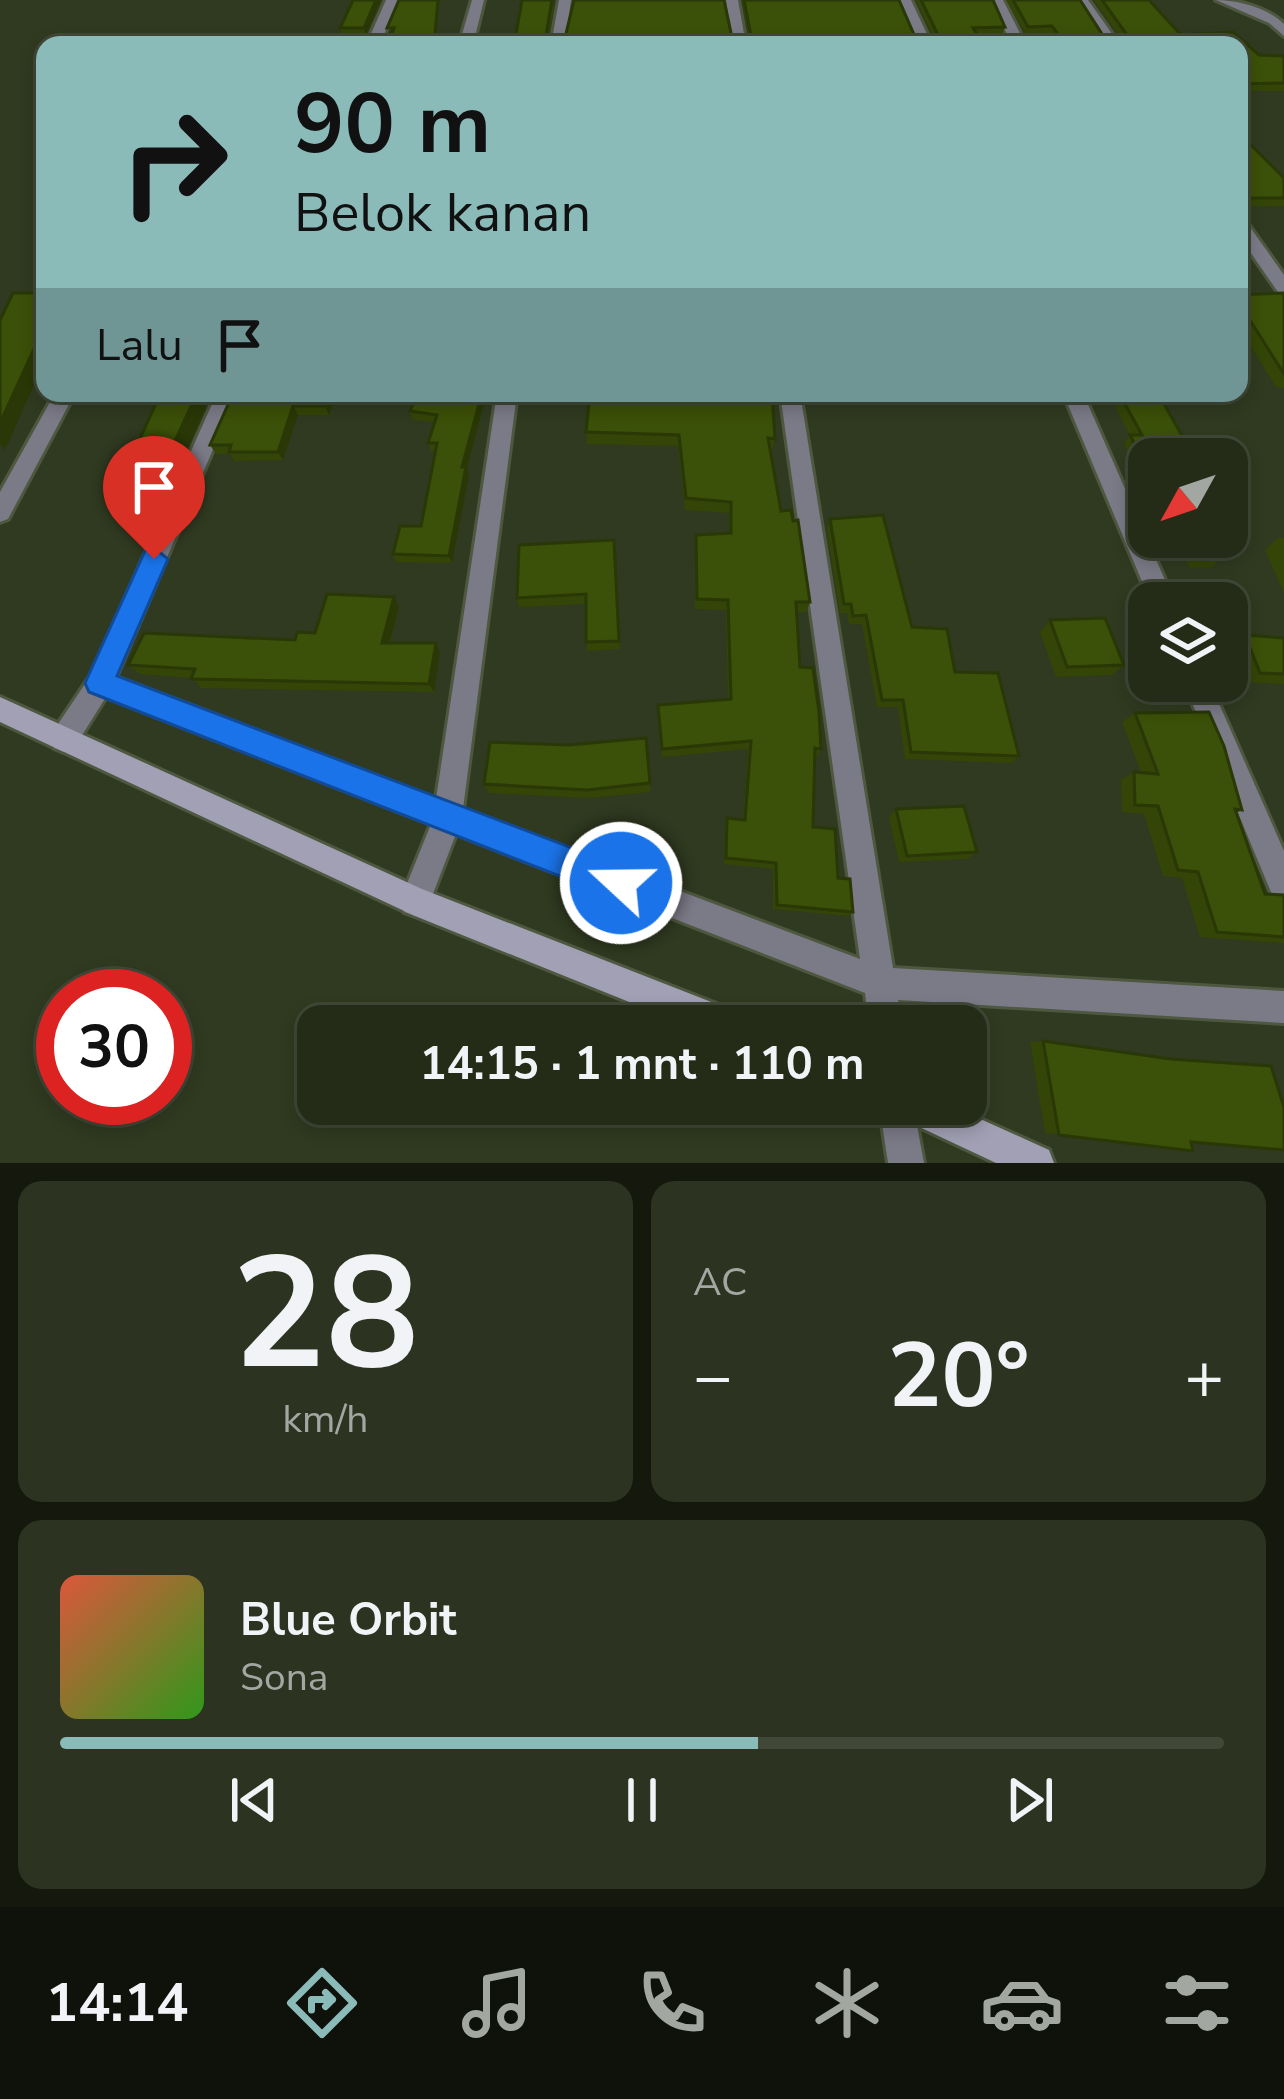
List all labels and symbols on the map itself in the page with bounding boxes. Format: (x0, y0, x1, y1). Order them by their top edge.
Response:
pin (103, 436, 205, 559)
north arrow (1128, 438, 1248, 558)
position arrow (558, 820, 684, 946)
speed limit sign: 30 (36, 969, 192, 1125)

